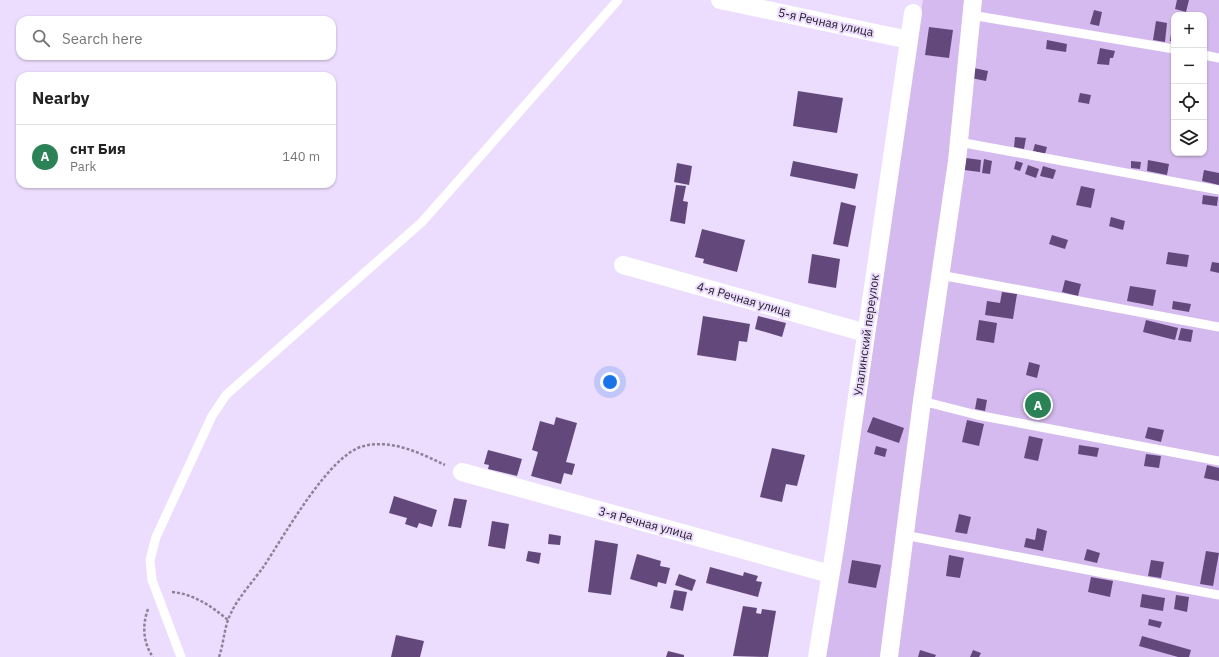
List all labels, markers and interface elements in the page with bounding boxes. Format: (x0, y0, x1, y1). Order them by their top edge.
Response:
street label: 5-я Речная улица (777, 5, 876, 40)
map controls (1171, 12, 1207, 156)
button: + (1171, 12, 1207, 48)
search box (16, 16, 336, 60)
icon: search (30, 27, 52, 49)
text: Search here (62, 29, 142, 48)
button: − (1171, 48, 1207, 84)
button: locate (1171, 84, 1207, 120)
text: Nearby (32, 87, 90, 109)
button: layers (1171, 120, 1207, 156)
text: снт Бия (70, 139, 126, 158)
text: A (41, 148, 49, 165)
text: 140 m (282, 148, 320, 165)
text: Park (70, 158, 96, 175)
street label: Улалинский переулок (850, 273, 882, 397)
street label: 4-я Речная улица (695, 278, 793, 320)
your location (600, 372, 620, 392)
pin: A (1025, 390, 1051, 420)
street label: 3-я Речная улица (597, 503, 695, 543)

